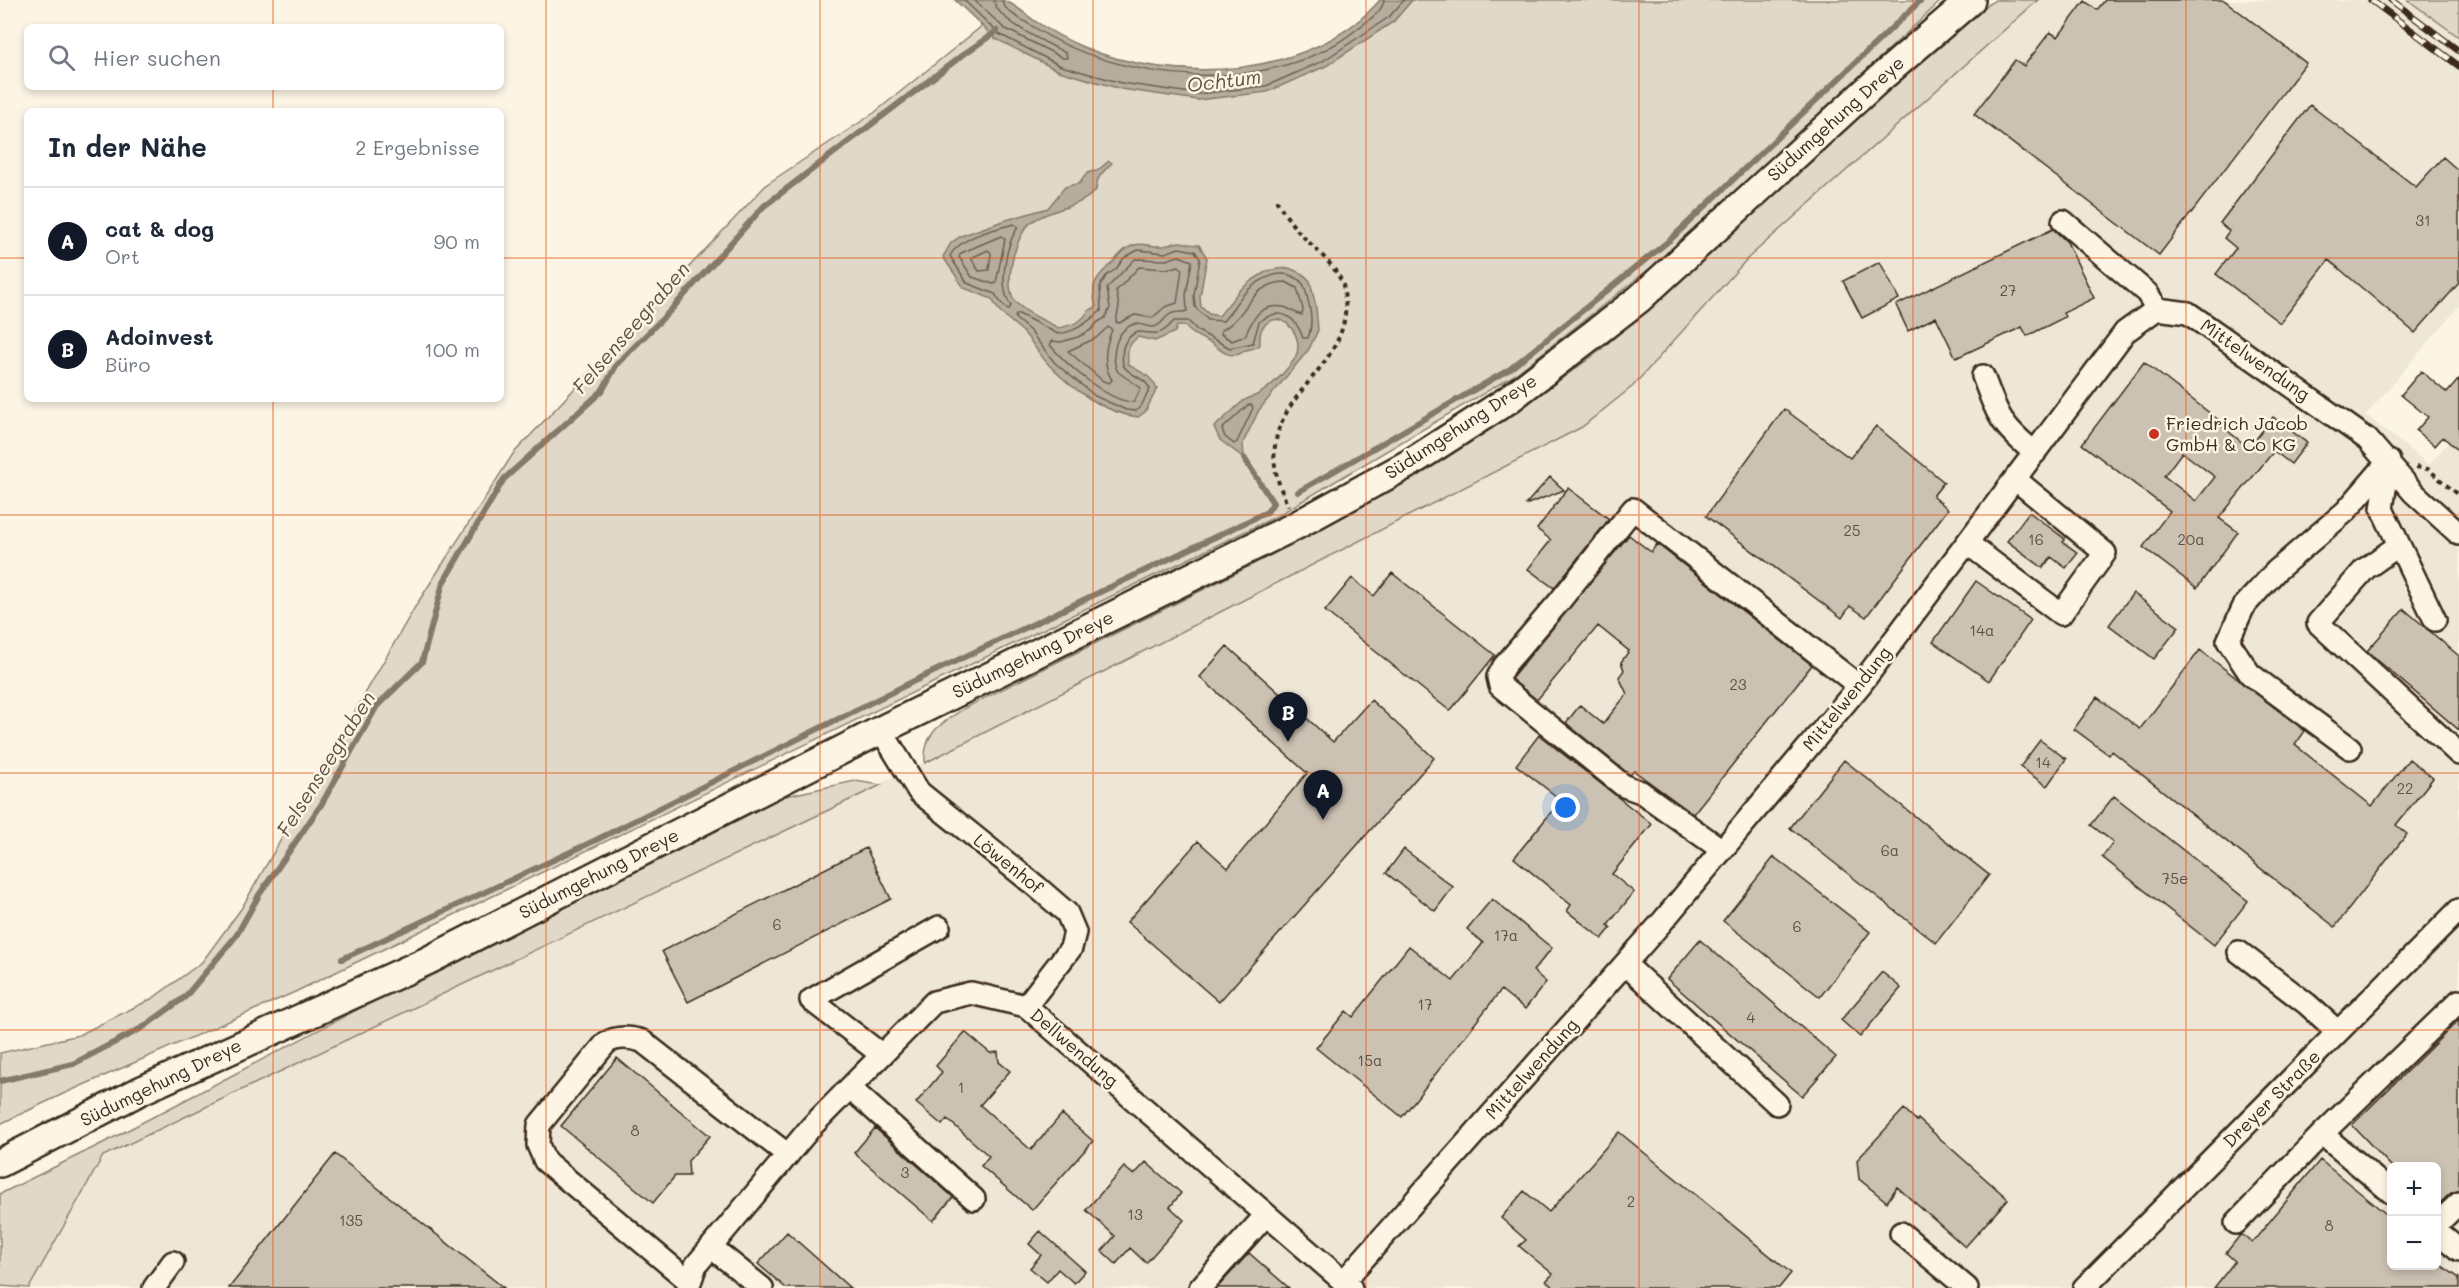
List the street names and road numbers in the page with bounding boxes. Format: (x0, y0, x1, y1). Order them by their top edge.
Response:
street label: Südumgehung Dreye (1762, 50, 1909, 186)
street label: Mittelwendung (2196, 313, 2315, 406)
street label: Südumgehung Dreye (1380, 368, 1541, 484)
street label: Südumgehung Dreye (948, 605, 1117, 704)
street label: Mittelwendung (1797, 641, 1896, 756)
street label: Südumgehung Dreye (515, 822, 683, 924)
street label: Löwenhof (969, 828, 1049, 899)
street label: Dellwendung (1026, 1002, 1124, 1092)
street label: Mittelwendung (1479, 1013, 1583, 1124)
street label: Südumgehung Dreye (76, 1033, 245, 1132)
street label: Dreyer Straße (2217, 1044, 2325, 1152)

